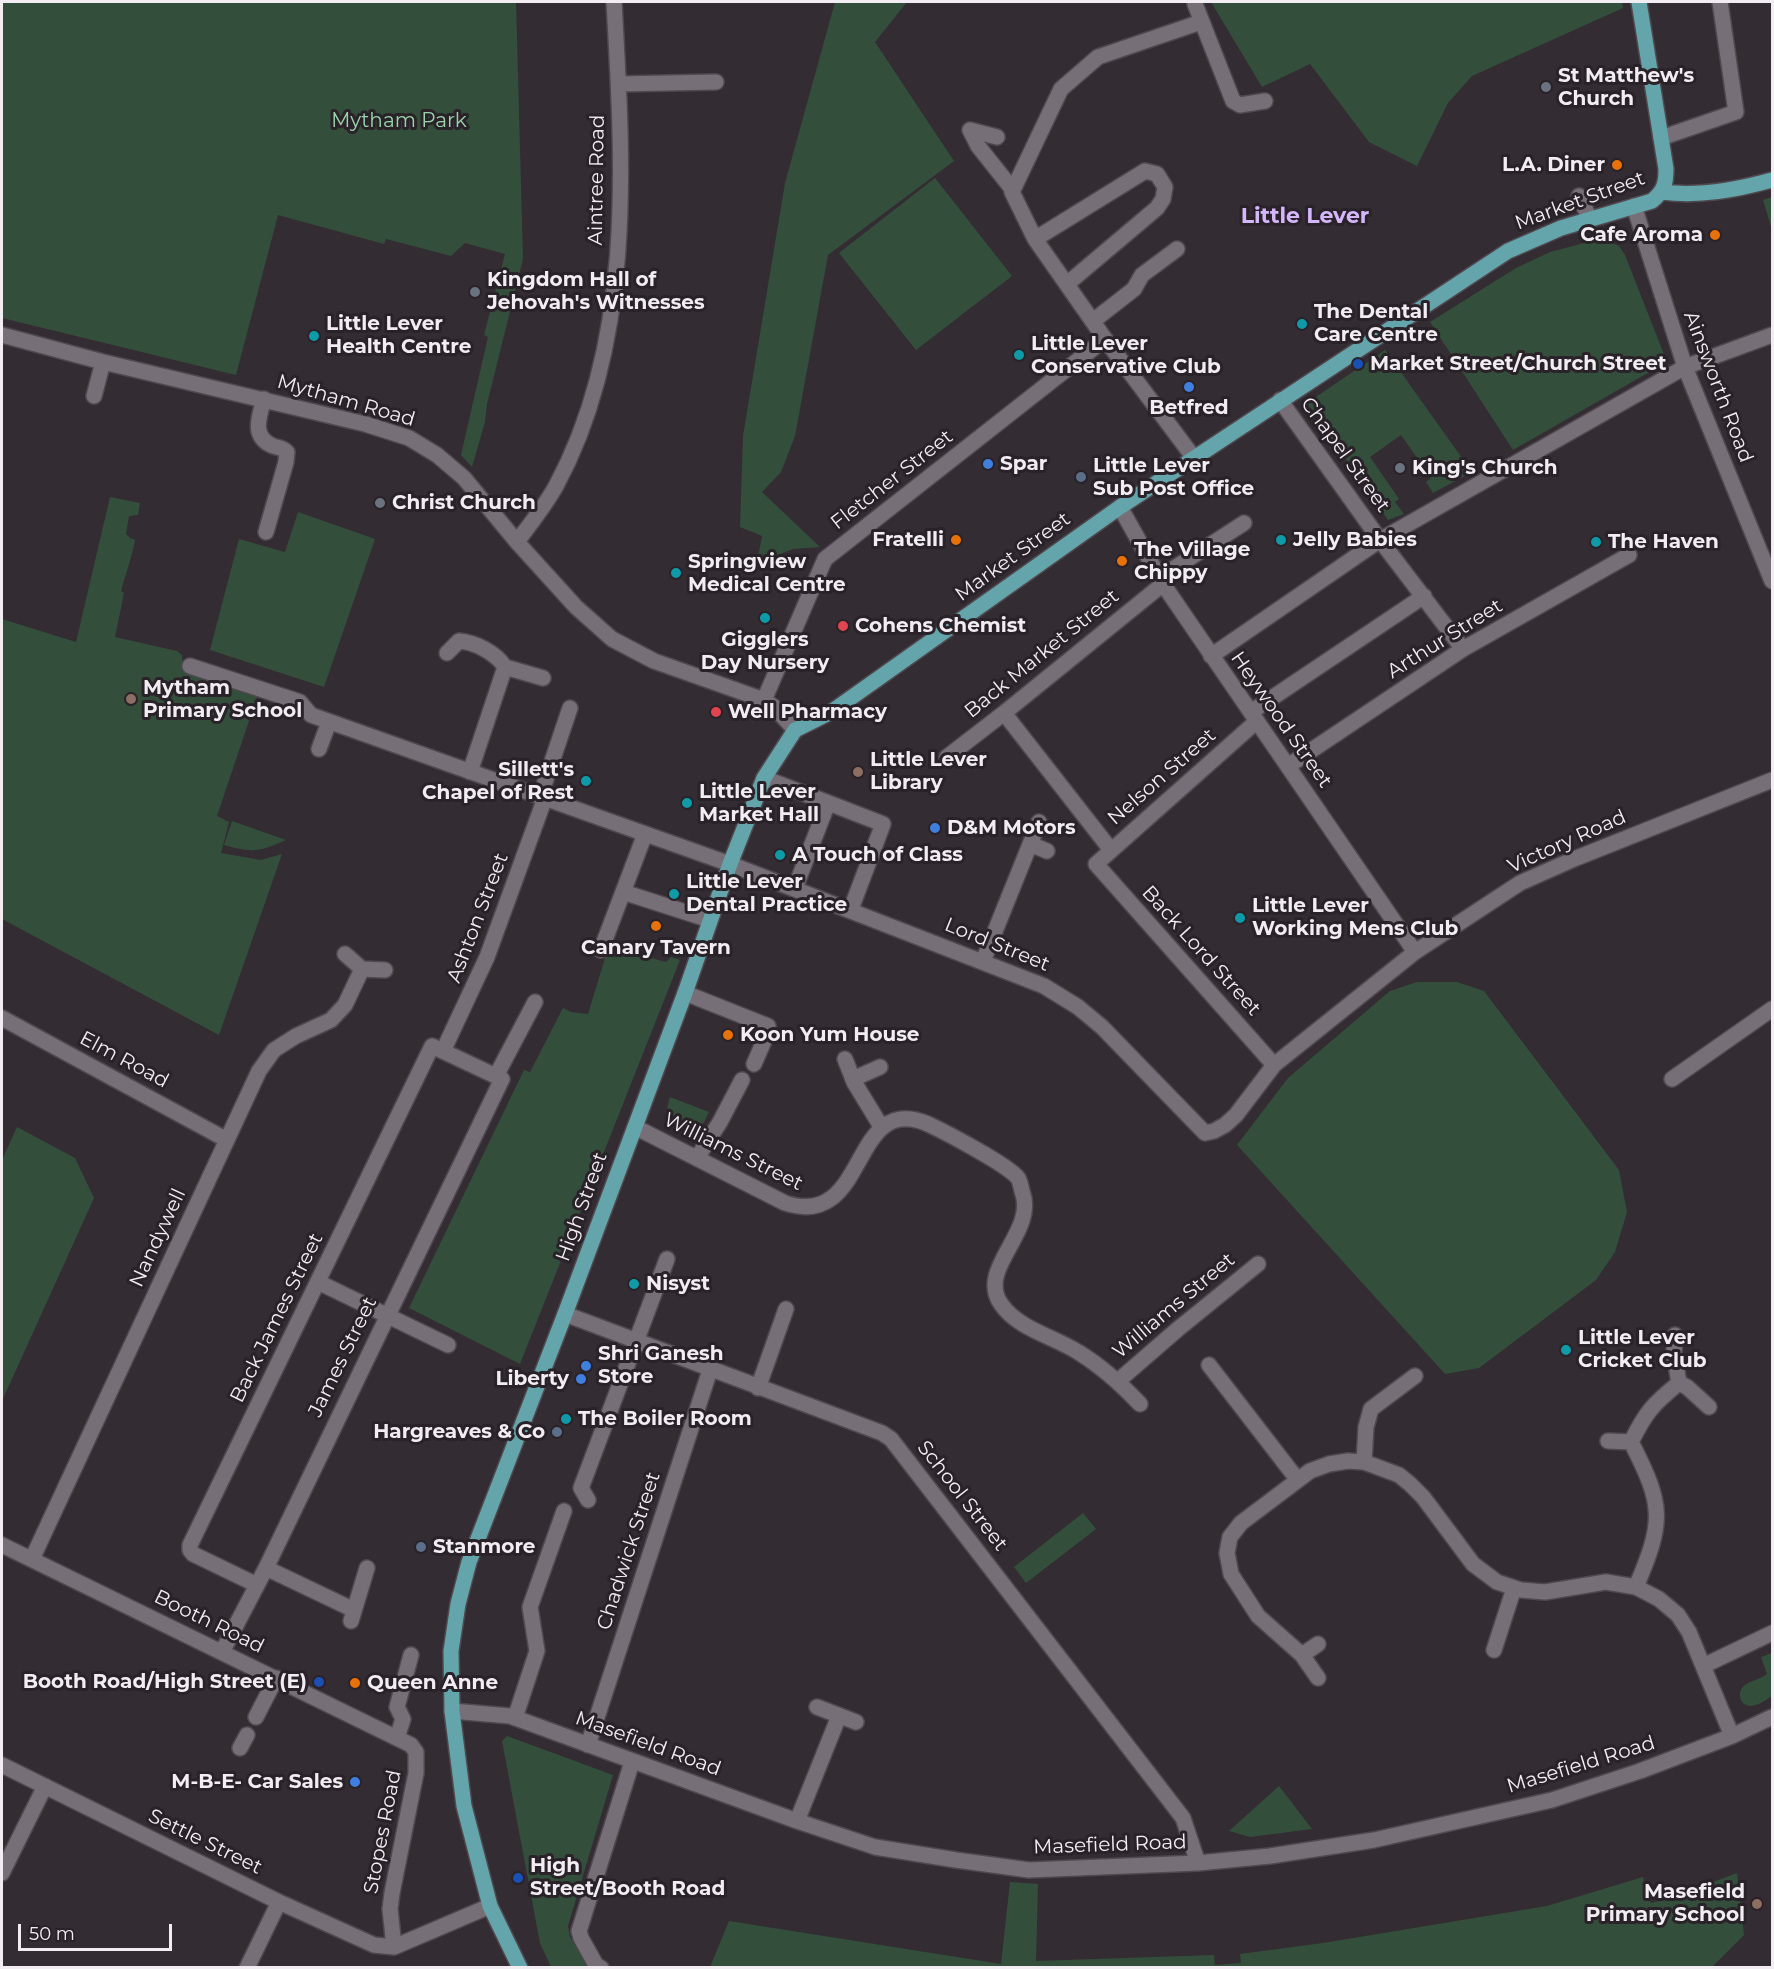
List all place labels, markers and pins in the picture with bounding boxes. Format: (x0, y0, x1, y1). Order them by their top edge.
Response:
place label: St Matthew's Church (1558, 64, 1694, 111)
marker: St Matthew's Church (1539, 80, 1553, 94)
place label: L.A. Diner (1502, 153, 1605, 177)
marker: L.A. Diner (1610, 158, 1624, 172)
place label: Cafe Aroma (1580, 223, 1703, 247)
marker: Cafe Aroma (1708, 228, 1722, 242)
place label: Kingdom Hall of Jehovah's Witnesses (487, 268, 705, 315)
marker: Kingdom Hall of Jehovah's Witnesses (468, 285, 482, 299)
place label: The Dental Care Centre (1314, 300, 1438, 347)
place label: Little Lever Health Centre (326, 312, 471, 359)
marker: The Dental Care Centre (1295, 317, 1309, 331)
marker: Little Lever Health Centre (307, 329, 321, 343)
place label: Little Lever Conservative Club (1031, 332, 1221, 379)
marker: Little Lever Conservative Club (1012, 348, 1026, 362)
place label: Market Street/Church Street (1370, 352, 1666, 376)
marker: Market Street/Church Street (1351, 357, 1365, 371)
marker: Betfred (1182, 380, 1196, 394)
place label: Betfred (1149, 396, 1229, 420)
place label: Spar (1000, 452, 1047, 476)
place label: Little Lever Sub Post Office (1093, 454, 1254, 501)
place label: King's Church (1412, 456, 1558, 480)
marker: Spar (981, 457, 995, 471)
marker: King's Church (1393, 461, 1407, 475)
marker: Little Lever Sub Post Office (1074, 470, 1088, 484)
place label: Christ Church (392, 491, 536, 515)
marker: Christ Church (373, 496, 387, 510)
place label: Fratelli (872, 528, 944, 552)
place label: Jelly Babies (1293, 528, 1417, 552)
place label: The Haven (1608, 530, 1719, 554)
marker: Fratelli (949, 533, 963, 547)
marker: Jelly Babies (1274, 533, 1288, 547)
marker: The Haven (1589, 535, 1603, 549)
place label: The Village Chippy (1134, 538, 1250, 585)
place label: Springview Medical Centre (688, 550, 846, 597)
marker: The Village Chippy (1115, 554, 1129, 568)
marker: Springview Medical Centre (669, 566, 683, 580)
marker: Gigglers Day Nursery (758, 611, 772, 625)
place label: Cohens Chemist (855, 614, 1026, 638)
marker: Cohens Chemist (836, 619, 850, 633)
place label: Gigglers Day Nursery (701, 628, 829, 675)
place label: Mytham Primary School (143, 676, 302, 723)
marker: Mytham Primary School (124, 692, 138, 706)
place label: Well Pharmacy (728, 700, 887, 724)
marker: Well Pharmacy (709, 705, 723, 719)
place label: Little Lever Library (870, 748, 987, 795)
place label: Sillett's Chapel of Rest (422, 758, 574, 805)
marker: Little Lever Library (851, 765, 865, 779)
marker: Sillett's Chapel of Rest (579, 774, 593, 788)
place label: Little Lever Market Hall (699, 780, 819, 827)
marker: Little Lever Market Hall (680, 796, 694, 810)
place label: D&M Motors (947, 816, 1076, 840)
marker: D&M Motors (928, 821, 942, 835)
place label: A Touch of Class (792, 843, 963, 867)
marker: A Touch of Class (773, 848, 787, 862)
place label: Little Lever Dental Practice (686, 870, 847, 917)
marker: Little Lever Dental Practice (667, 887, 681, 901)
place label: Little Lever Working Mens Club (1252, 894, 1458, 941)
marker: Little Lever Working Mens Club (1233, 911, 1247, 925)
marker: Canary Tavern (649, 919, 663, 933)
place label: Canary Tavern (581, 936, 731, 960)
place label: Koon Yum House (740, 1023, 919, 1047)
marker: Koon Yum House (721, 1028, 735, 1042)
place label: Nisyst (646, 1272, 710, 1296)
marker: Nisyst (627, 1277, 641, 1291)
place label: Little Lever Cricket Club (1578, 1326, 1706, 1373)
place label: Shri Ganesh Store (598, 1342, 724, 1389)
marker: Little Lever Cricket Club (1559, 1343, 1573, 1357)
marker: Shri Ganesh Store (579, 1359, 593, 1373)
place label: Liberty (495, 1367, 569, 1391)
marker: Liberty (574, 1372, 588, 1386)
place label: The Boiler Room (578, 1407, 752, 1431)
marker: The Boiler Room (559, 1412, 573, 1426)
place label: Hargreaves & Co (373, 1420, 545, 1444)
marker: Hargreaves & Co (550, 1425, 564, 1439)
place label: Stanmore (433, 1535, 535, 1559)
marker: Stanmore (414, 1540, 428, 1554)
place label: Booth Road/High Street (E) (23, 1670, 307, 1694)
place label: Queen Anne (367, 1671, 498, 1695)
marker: Booth Road/High Street (E) (312, 1675, 326, 1689)
marker: Queen Anne (348, 1676, 362, 1690)
place label: M-B-E- Car Sales (171, 1770, 343, 1794)
marker: M-B-E- Car Sales (348, 1775, 362, 1789)
place label: High Street/Booth Road (530, 1854, 725, 1901)
marker: High Street/Booth Road (511, 1871, 525, 1885)
place label: Masefield Primary School (1586, 1880, 1745, 1927)
marker: Masefield Primary School (1750, 1897, 1764, 1911)

